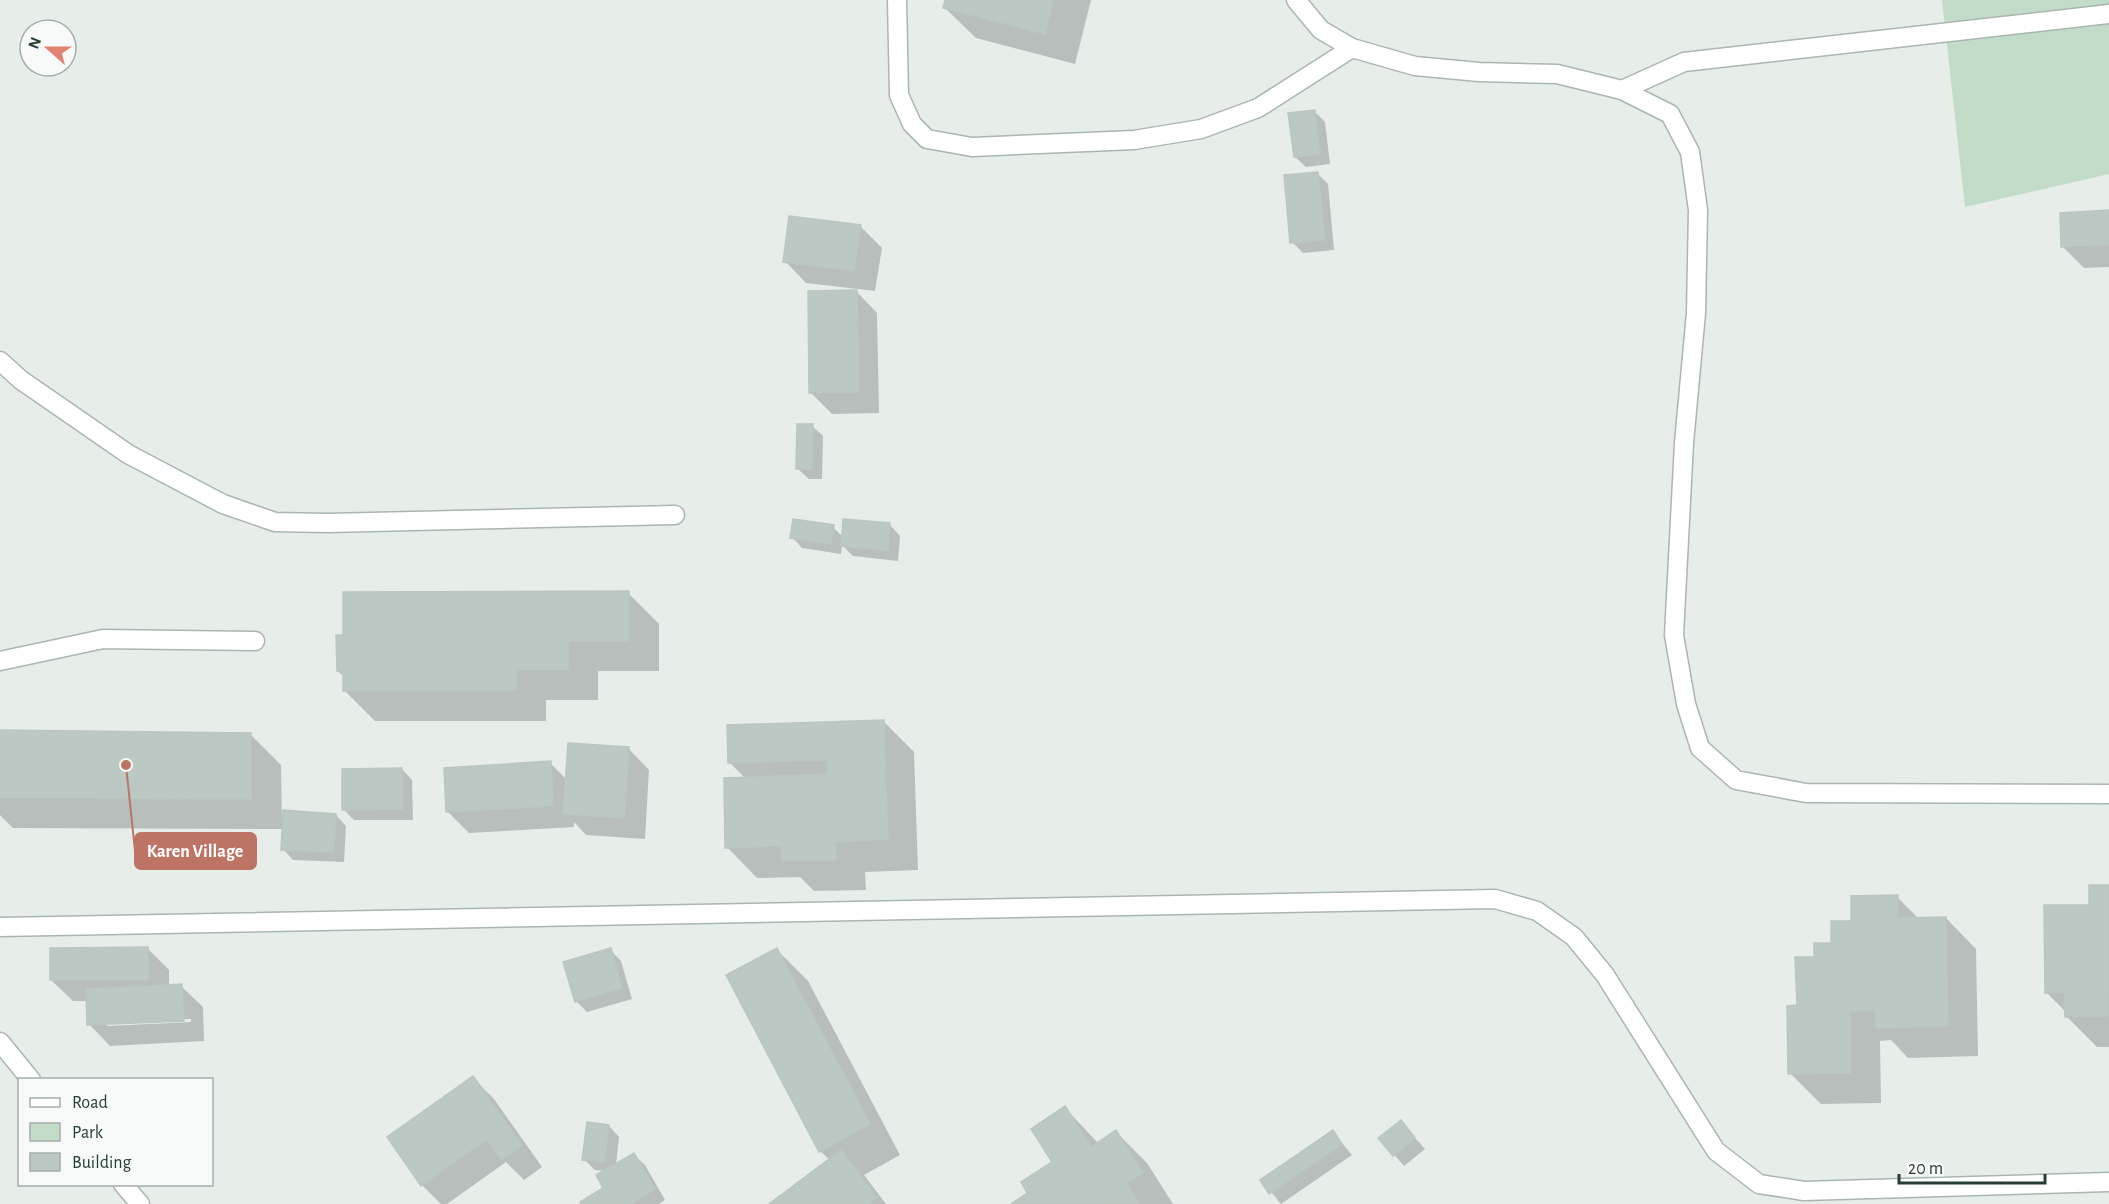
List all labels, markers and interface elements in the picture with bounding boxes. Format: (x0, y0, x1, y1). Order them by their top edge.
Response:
north arrow (18, 18, 78, 78)
text: N (25, 35, 44, 51)
callout: Karen Village (135, 833, 256, 869)
text: Karen Village (147, 843, 243, 861)
legend (18, 1078, 213, 1186)
text: Road (72, 1094, 108, 1112)
text: Park (72, 1124, 104, 1142)
scale bar (1899, 1147, 2044, 1185)
text: Building (72, 1154, 132, 1172)
text: 20 m (1908, 1160, 1943, 1178)

